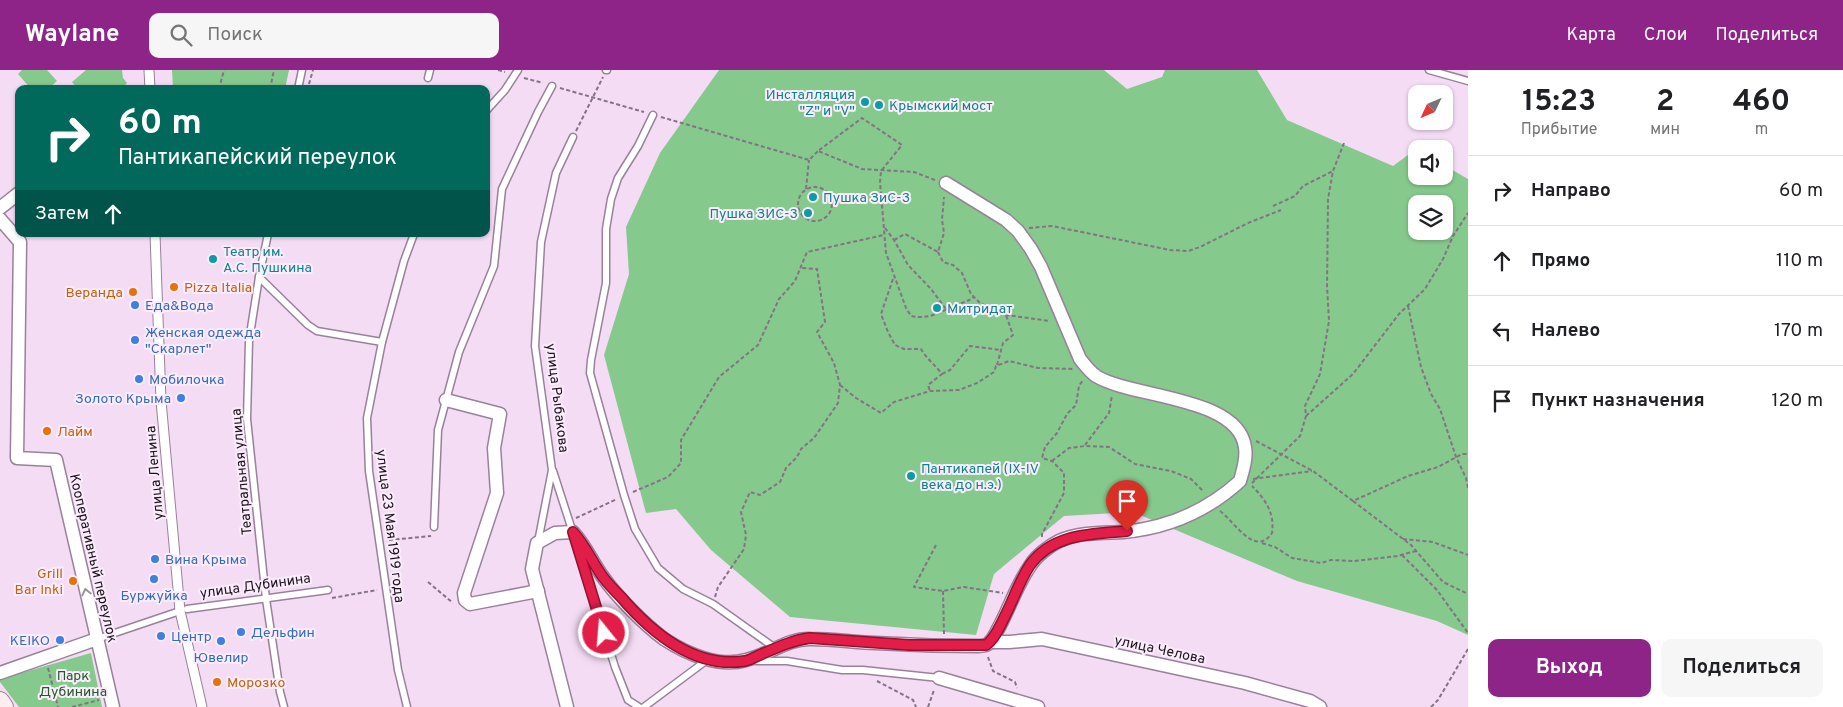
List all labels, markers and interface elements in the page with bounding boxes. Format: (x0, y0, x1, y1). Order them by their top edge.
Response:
search box (149, 13, 499, 58)
text: Waylane (25, 20, 119, 50)
icon: search (167, 21, 195, 49)
text: Поиск (207, 23, 263, 47)
text: Карта (1566, 24, 1616, 47)
text: Слои (1644, 24, 1687, 47)
text: Поделиться (1715, 24, 1818, 47)
text: 15:23 (1522, 84, 1596, 121)
text: 2 (1656, 84, 1674, 121)
text: 460 (1733, 84, 1790, 121)
north arrow (1408, 85, 1452, 130)
map controls (1408, 85, 1453, 240)
place label: Инсталляция "Z" и "V" (766, 87, 855, 120)
marker: Инсталляция "Z" и "V" (859, 96, 871, 108)
place label: Крымский мост (889, 98, 993, 115)
marker: Крымский мост (873, 99, 885, 111)
text: 60 m (118, 102, 202, 146)
icon: right (35, 105, 100, 170)
text: Прибытие (1521, 120, 1597, 140)
text: мин (1650, 120, 1680, 140)
text: m (1755, 120, 1768, 140)
button: sound (1408, 140, 1453, 185)
text: Пантикапейский переулок (118, 145, 397, 172)
icon: right (1488, 177, 1516, 205)
text: Направо (1531, 179, 1611, 203)
text: 60 m (1779, 179, 1823, 203)
place label: Пушка ЗиС-3 (823, 190, 910, 207)
marker: Пушка ЗиС-3 (807, 191, 819, 203)
button: layers (1408, 195, 1453, 240)
icon: ahead (99, 200, 127, 228)
text: Затем (35, 202, 89, 226)
place label: Пушка ЗИС-3 (709, 206, 798, 223)
marker: Пушка ЗИС-3 (802, 207, 814, 219)
place label: Театр им. А.С. Пушкина (223, 244, 312, 277)
icon: ahead (1488, 247, 1516, 275)
text: Прямо (1531, 249, 1590, 273)
text: 110 m (1776, 249, 1823, 273)
marker: Театр им. А.С. Пушкина (207, 253, 219, 265)
place label: Pizza Italia (184, 280, 252, 297)
marker: Pizza Italia (168, 281, 180, 293)
place label: Веранда (65, 285, 123, 302)
marker: Веранда (127, 286, 139, 298)
place label: Еда&Вода (145, 298, 214, 315)
marker: Еда&Вода (129, 299, 141, 311)
place label: Митридат (947, 301, 1012, 318)
marker: Митридат (931, 302, 943, 314)
icon: left (1488, 317, 1516, 345)
text: Налево (1531, 319, 1600, 343)
text: 170 m (1774, 319, 1823, 343)
place label: Женская одежда "Скарлет" (145, 325, 261, 358)
marker: Женская одежда "Скарлет" (129, 334, 141, 346)
street label: улица Рыбакова (541, 343, 572, 454)
place label: Мобилочка (149, 372, 224, 389)
marker: Мобилочка (133, 373, 145, 385)
icon: arrive (1488, 387, 1516, 415)
text: Пункт назначения (1531, 389, 1705, 413)
text: 120 m (1772, 389, 1823, 413)
place label: Золото Крыма (75, 391, 171, 408)
marker: Золото Крыма (175, 392, 187, 404)
street label: Театральная улица (228, 408, 257, 536)
place label: Лайм (57, 424, 93, 441)
marker: Лайм (41, 425, 53, 437)
street label: улица Ленина (143, 425, 168, 521)
street label: улица 23 Мая 1919 года (372, 449, 407, 604)
place label: Пантикапей (IX-IV века до н.э.) (921, 461, 1039, 494)
marker: Пантикапей (IX-IV века до н.э.) (905, 470, 917, 482)
street label: Кооперативный переулок (65, 472, 120, 644)
pin (1106, 480, 1148, 531)
icon: arrive (1113, 487, 1141, 515)
place label: Вина Крыма (165, 552, 247, 569)
marker: Вина Крыма (149, 553, 161, 565)
place label: Grill Bar Inki (15, 566, 63, 599)
street label: улица Дубинина (199, 570, 312, 603)
marker: Буржуйка (148, 573, 160, 585)
marker: Grill Bar Inki (67, 575, 79, 587)
one-way arrow (81, 587, 92, 596)
place label: Буржуйка (120, 588, 188, 605)
position arrow (577, 606, 629, 658)
place label: Дельфин (251, 625, 315, 642)
marker: Дельфин (235, 626, 247, 638)
place label: Центр (171, 629, 212, 646)
marker: Центр (155, 630, 167, 642)
place label: KEIKO (10, 633, 50, 650)
street label: улица Челова (1113, 633, 1207, 668)
marker: KEIKO (54, 634, 66, 646)
marker: Ювелир (215, 635, 227, 647)
button: Выход (1488, 639, 1651, 697)
button: Поделиться (1661, 639, 1823, 697)
place label: Ювелир (194, 650, 249, 667)
park label: Парк Дубинина (39, 668, 107, 701)
place label: Морозко (227, 675, 285, 692)
marker: Морозко (211, 676, 223, 688)

